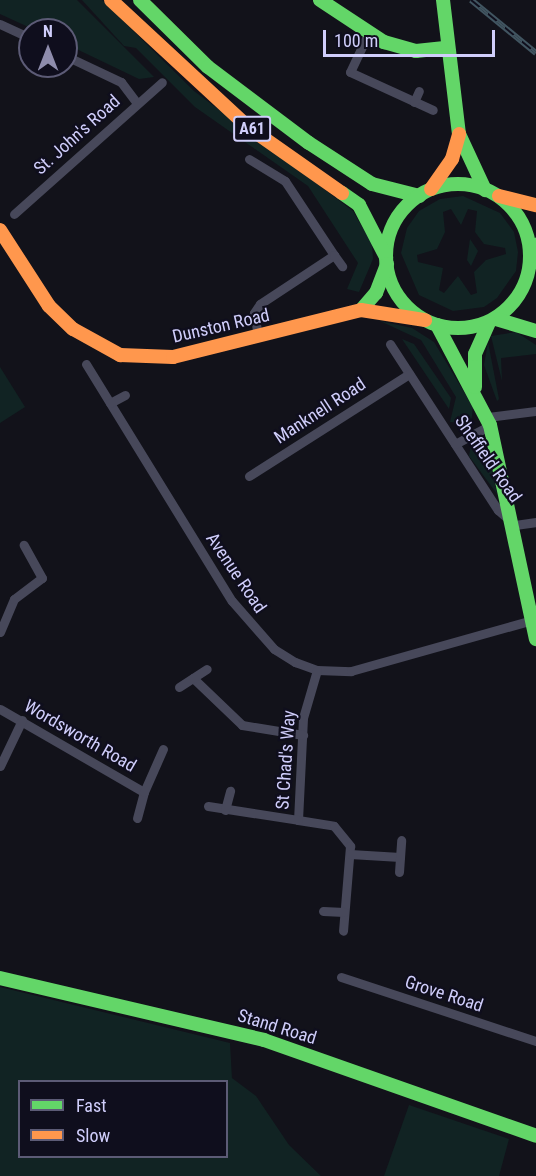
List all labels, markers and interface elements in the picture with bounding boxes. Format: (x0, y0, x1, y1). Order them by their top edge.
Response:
north arrow (18, 18, 78, 78)
scale bar (326, 18, 498, 56)
text: N (43, 22, 53, 41)
text: 100 m (334, 30, 378, 51)
street label: St. John's Road (29, 91, 125, 179)
road number: A61 (232, 116, 272, 142)
street label: Dunston Road (170, 304, 272, 348)
street label: Manknell Road (270, 373, 370, 449)
street label: Sheffield Road (450, 411, 526, 507)
street label: Avenue Road (201, 529, 271, 617)
street label: Wordsworth Road (20, 695, 140, 777)
street label: St Chad's Way (272, 710, 300, 810)
street label: Grove Road (402, 971, 486, 1017)
street label: Stand Road (235, 1005, 319, 1049)
legend (18, 1080, 228, 1158)
text: Fast (76, 1095, 107, 1116)
text: Slow (76, 1125, 110, 1146)

